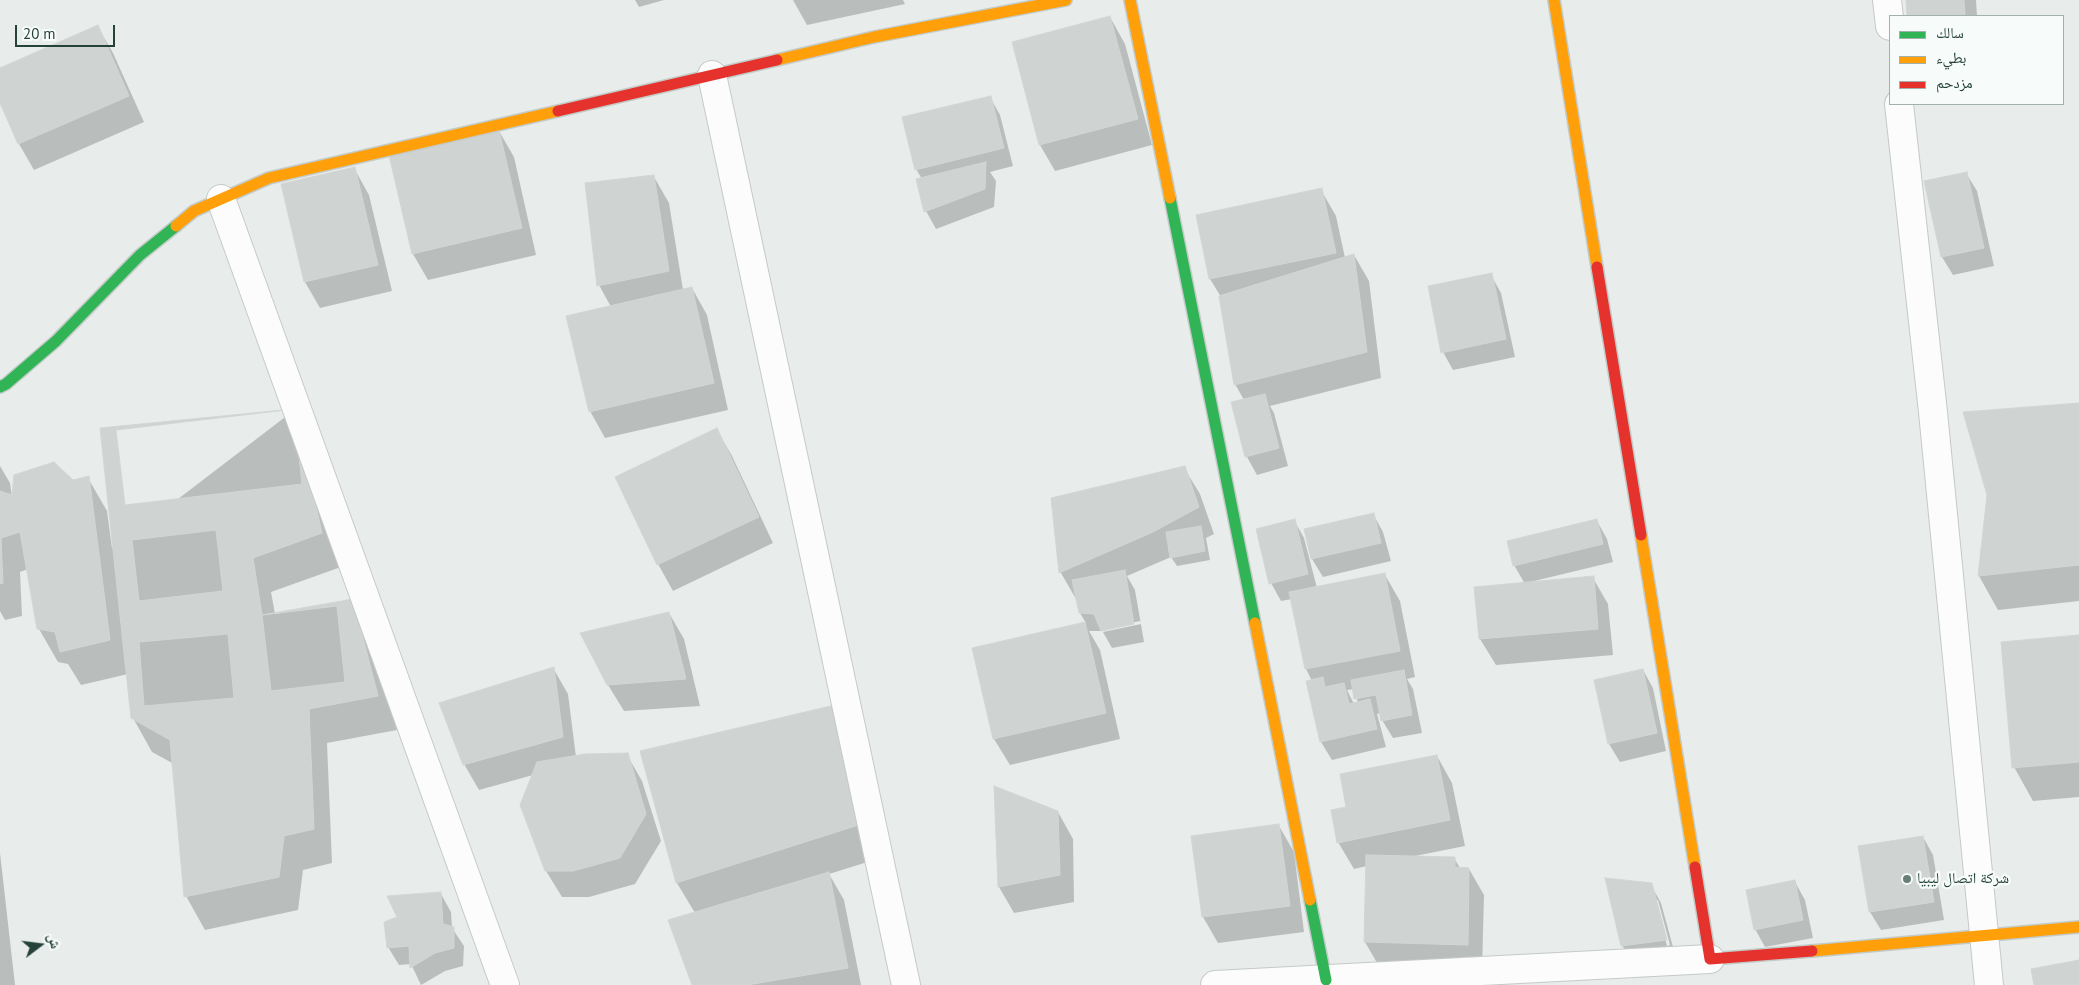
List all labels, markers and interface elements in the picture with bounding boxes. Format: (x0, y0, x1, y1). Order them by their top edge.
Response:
scale bar (18, 15, 118, 47)
legend (1889, 15, 2064, 105)
text: سالك (1936, 23, 1964, 42)
text: 20 m (23, 24, 56, 43)
text: بطيء (1936, 48, 1966, 67)
text: مزدحم (1936, 73, 1973, 92)
place label: شركة اتصال ليبيا (1917, 870, 2009, 888)
marker: شركة اتصال ليبيا (1901, 873, 1913, 885)
north arrow (15, 920, 65, 970)
text: ش (44, 932, 65, 951)

